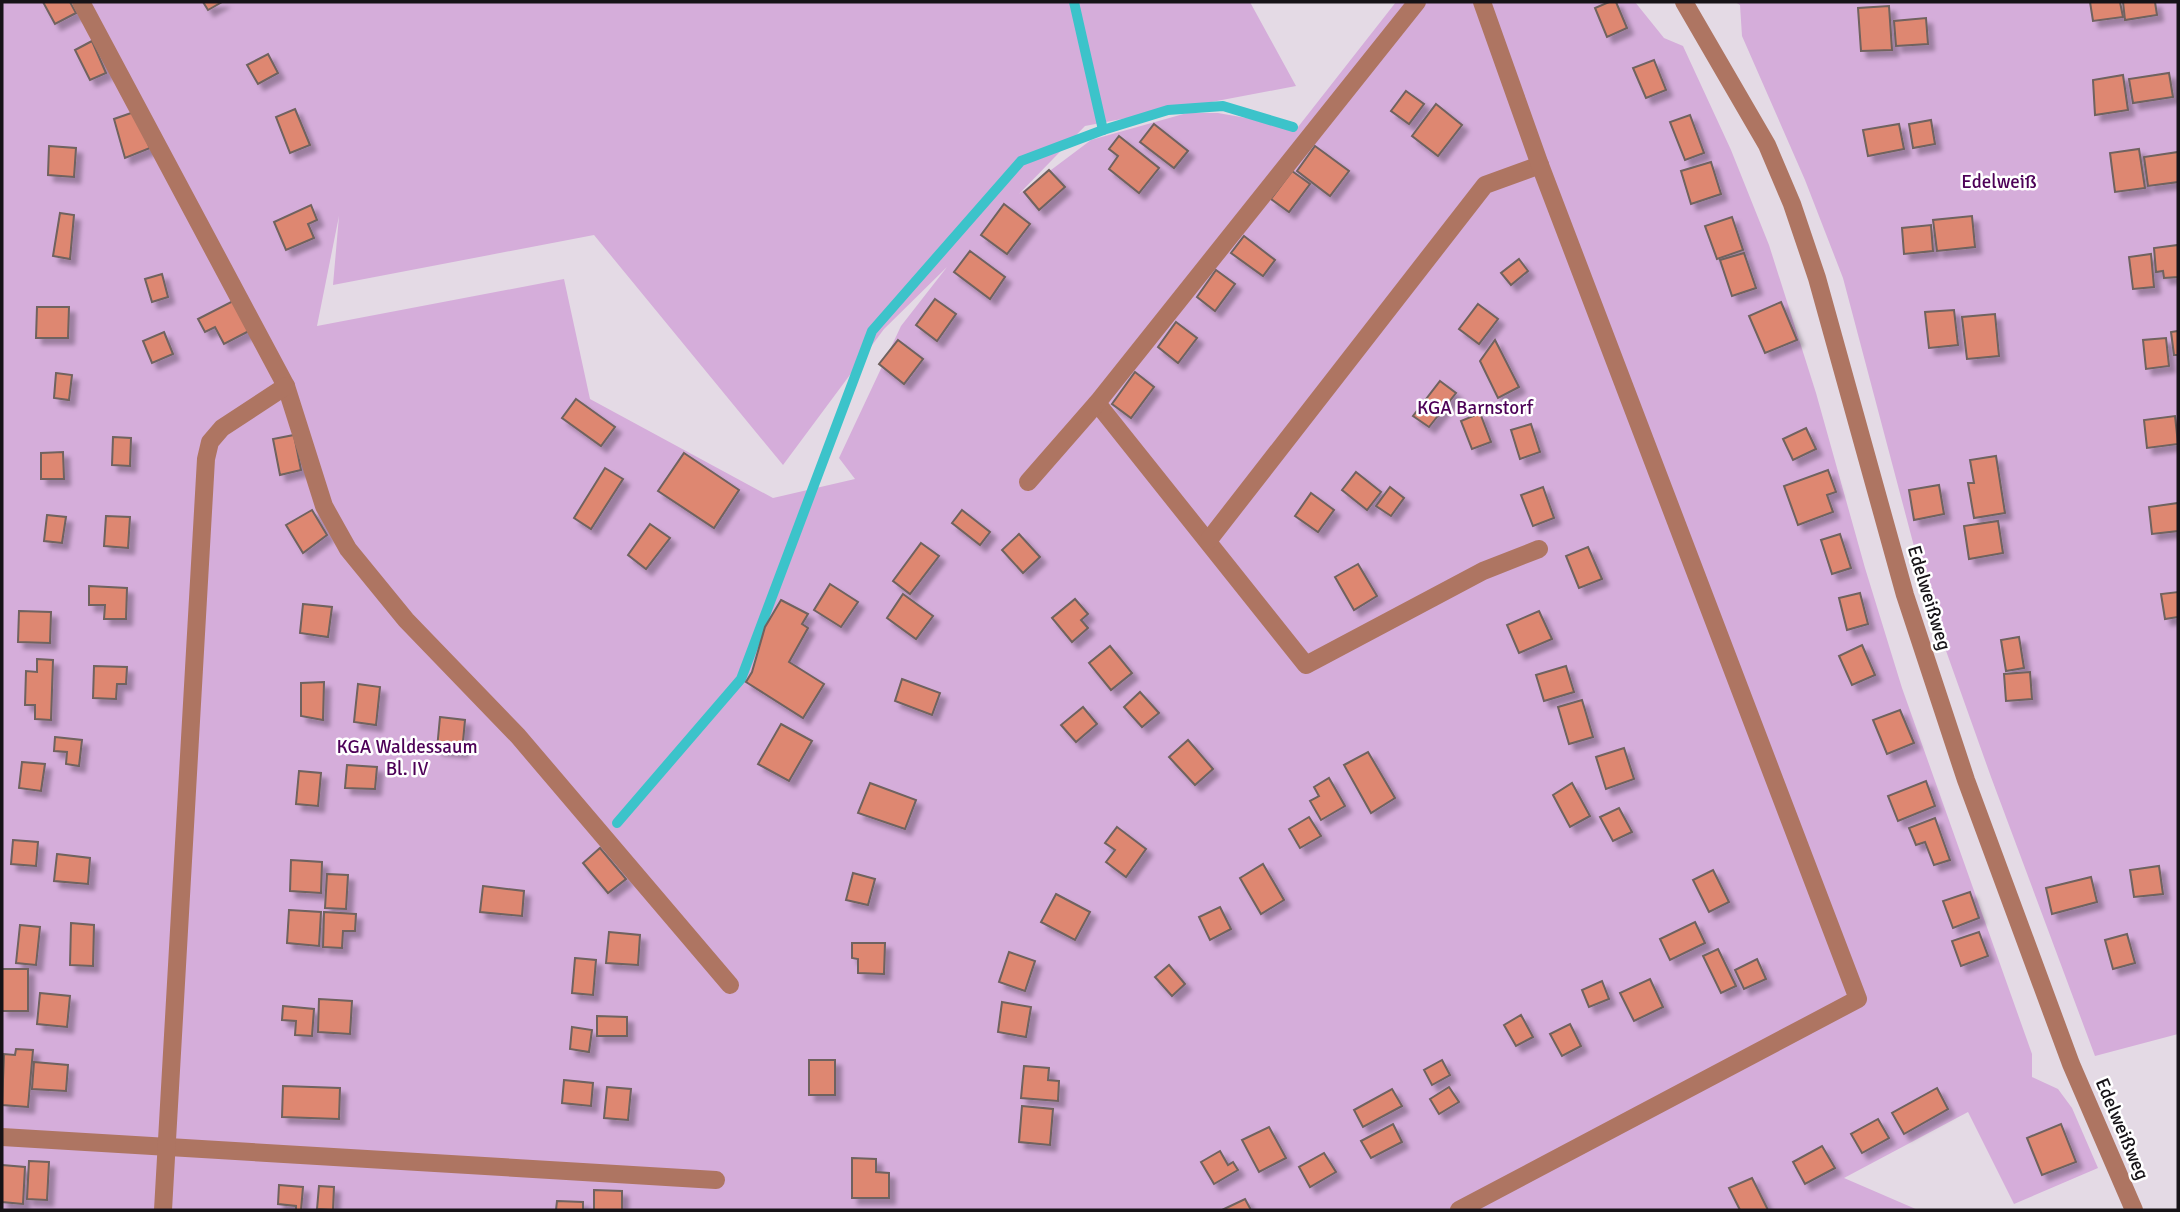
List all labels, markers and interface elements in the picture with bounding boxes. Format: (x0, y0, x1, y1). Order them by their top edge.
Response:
park label: Edelweiß (1961, 170, 2037, 194)
park label: KGA Barnstorf (1417, 396, 1535, 420)
street label: Edelweißweg (1902, 543, 1956, 653)
park label: KGA Waldessaum Bl. IV (336, 735, 478, 781)
street label: Edelweißweg (2090, 1074, 2154, 1184)

